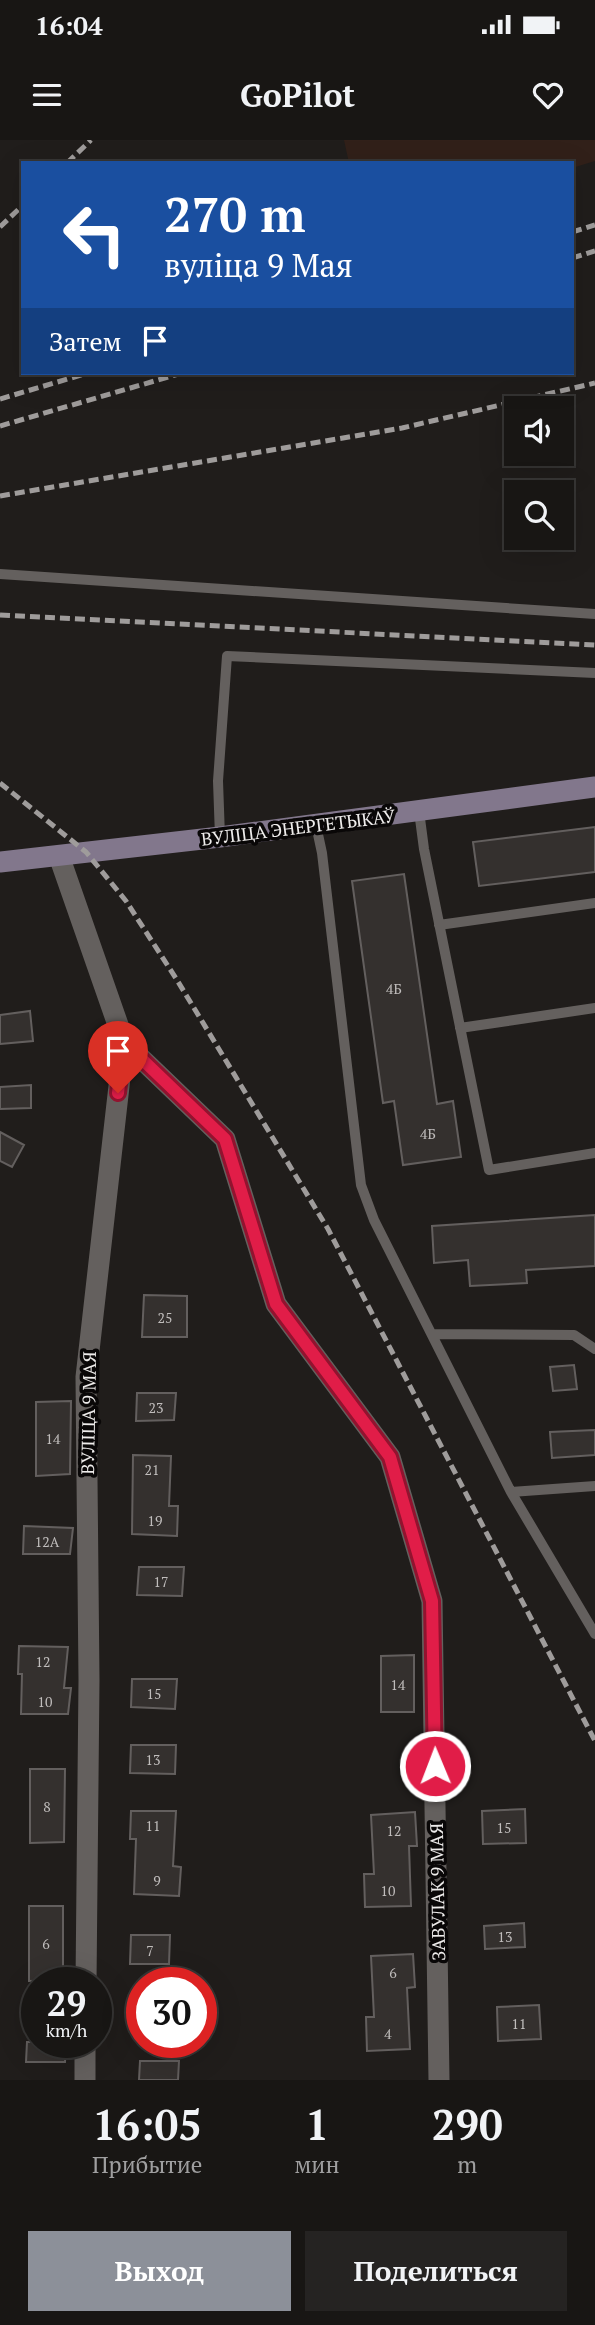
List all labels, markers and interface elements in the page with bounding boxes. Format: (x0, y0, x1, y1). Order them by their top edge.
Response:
text: 16:04 (35, 8, 103, 42)
text: GoPilot (240, 74, 355, 116)
icon: menu (28, 76, 66, 114)
icon: heart (529, 76, 567, 114)
text: 270 m (164, 181, 306, 246)
icon: left (49, 189, 140, 280)
text: вуліца 9 Мая (164, 244, 353, 286)
icon: arrive (136, 322, 174, 360)
text: Затем (49, 324, 122, 358)
map controls (504, 396, 574, 550)
button: sound (504, 396, 574, 466)
button: search (504, 480, 574, 550)
street label: ВУЛІЦА ЭНЕРГЕТЫКАЎ (200, 803, 396, 851)
house number: 4Б (386, 979, 402, 998)
pin (88, 1021, 148, 1093)
icon: arrive (99, 1032, 137, 1070)
house number: 4Б (420, 1124, 436, 1143)
house number: 25 (158, 1308, 172, 1327)
street label: ВУЛІЦА 9 МАЯ (75, 1351, 101, 1475)
house number: 23 (149, 1398, 163, 1417)
house number: 14 (46, 1429, 61, 1448)
house number: 21 (145, 1460, 159, 1479)
house number: 19 (148, 1511, 162, 1530)
house number: 12А (35, 1532, 60, 1551)
house number: 17 (154, 1572, 168, 1591)
house number: 12 (36, 1652, 50, 1671)
house number: 14 (391, 1675, 406, 1694)
house number: 15 (147, 1684, 161, 1703)
house number: 10 (38, 1692, 52, 1711)
position arrow (398, 1729, 472, 1803)
house number: 13 (146, 1750, 160, 1769)
house number: 8 (43, 1797, 51, 1816)
house number: 11 (146, 1816, 160, 1835)
house number: 15 (497, 1818, 511, 1837)
house number: 12 (387, 1821, 401, 1840)
street label: ЗАВУЛАК 9 МАЯ (424, 1823, 450, 1961)
house number: 9 (153, 1871, 161, 1890)
house number: 10 (381, 1881, 395, 1900)
house number: 13 (498, 1927, 512, 1946)
house number: 6 (42, 1934, 50, 1953)
house number: 7 (146, 1941, 154, 1960)
house number: 6 (389, 1963, 397, 1982)
speed limit sign: 30 (126, 1967, 217, 2058)
text: 29 (47, 1980, 86, 2026)
house number: 11 (512, 2014, 526, 2033)
text: km/h (46, 2018, 87, 2042)
house number: 4 (384, 2024, 392, 2043)
text: 16:05 (93, 2096, 202, 2152)
text: 1 (305, 2096, 329, 2152)
text: 290 (432, 2096, 503, 2152)
text: Прибытие (92, 2149, 202, 2180)
text: мин (294, 2149, 340, 2180)
text: m (457, 2149, 477, 2180)
button: Выход (28, 2231, 291, 2311)
button: Поделиться (305, 2231, 567, 2311)

